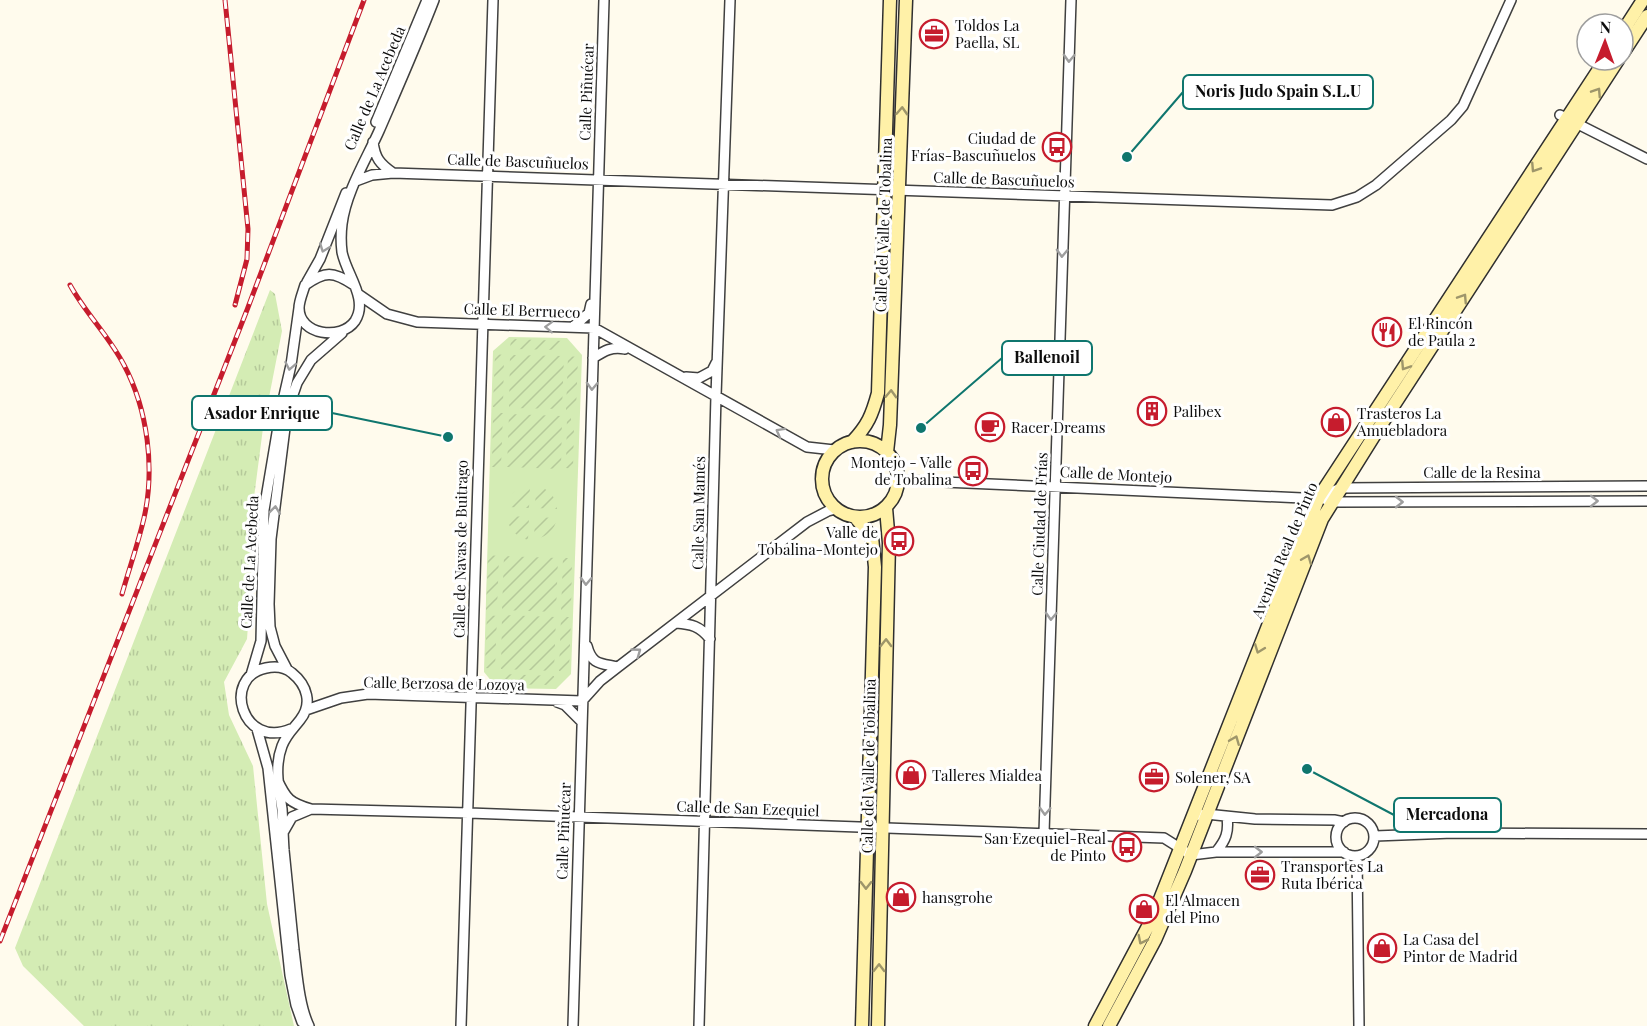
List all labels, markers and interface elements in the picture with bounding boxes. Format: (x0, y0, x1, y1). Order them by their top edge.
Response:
north arrow (1575, 12, 1635, 72)
place label: Toldos La Paella, SL (955, 15, 1020, 52)
text: N (1599, 16, 1612, 37)
office icon: Toldos La Paella, SL (918, 18, 950, 50)
street label: Calle de La Acebeda (339, 22, 409, 153)
street label: Calle Piñuécar (574, 43, 598, 141)
one-way arrow (1062, 54, 1075, 63)
callout: Noris Judo Spain S.L.U (1183, 75, 1373, 109)
text: Noris Judo Spain S.L.U (1195, 80, 1361, 101)
one-way arrow (1590, 88, 1602, 98)
one-way arrow (896, 107, 909, 116)
place label: Ciudad de Frías-Bascuñuelos (911, 128, 1036, 165)
bus stop icon: Ciudad de Frías-Bascuñuelos (1041, 131, 1073, 163)
street label: Calle del Valle de Tobalina (870, 137, 896, 313)
street label: Calle de Bascuñuelos (447, 149, 589, 173)
one-way arrow (1531, 161, 1542, 172)
street label: Calle de Bascuñuelos (933, 167, 1075, 191)
one-way arrow (319, 242, 332, 253)
one-way arrow (1056, 249, 1068, 258)
one-way arrow (1456, 294, 1468, 304)
street label: Calle El Berrueco (463, 298, 581, 322)
place label: El Rincón de Paula 2 (1408, 313, 1475, 350)
restaurant icon: El Rincón de Paula 2 (1371, 316, 1403, 348)
one-way arrow (545, 320, 554, 333)
callout: Ballenoil (1002, 341, 1092, 375)
text: Ballenoil (1014, 346, 1080, 367)
one-way arrow (1401, 359, 1412, 370)
one-way arrow (284, 361, 297, 371)
one-way arrow (586, 382, 598, 391)
one-way arrow (885, 389, 897, 398)
building icon: Palibex (1136, 395, 1168, 427)
callout: Asador Enrique (192, 396, 332, 430)
place label: Palibex (1173, 401, 1222, 421)
text: Asador Enrique (203, 402, 320, 423)
place label: Trasteros La Amuebladora (1356, 403, 1448, 440)
shop icon: Trasteros La Amuebladora (1320, 406, 1352, 438)
cafe icon: Racer Dreams (974, 411, 1006, 443)
place label: Racer Dreams (1011, 417, 1105, 437)
one-way arrow (776, 428, 786, 439)
place label: Montejo - Valle de Tobalina (850, 452, 953, 489)
street label: Calle Ciudad de Frías (1027, 452, 1051, 596)
bus stop icon: Montejo - Valle de Tobalina (957, 455, 989, 487)
street label: Calle San Mamés (687, 456, 709, 570)
street label: Calle de Navas de Buitrago (448, 460, 472, 638)
street label: Calle de Montejo (1059, 461, 1173, 487)
street label: Calle de la Resina (1423, 462, 1541, 482)
street label: Avenida Real de Pinto (1246, 479, 1322, 622)
street label: Calle de La Acebeda (236, 494, 263, 629)
one-way arrow (1589, 495, 1598, 507)
one-way arrow (1394, 496, 1403, 508)
one-way arrow (268, 505, 281, 514)
place label: Valle de Tobalina-Montejo (758, 522, 878, 559)
bus stop icon: Valle de Tobalina-Montejo (883, 525, 915, 557)
one-way arrow (1300, 554, 1312, 565)
one-way arrow (579, 577, 592, 586)
one-way arrow (1045, 612, 1057, 621)
one-way arrow (880, 638, 892, 647)
one-way arrow (1254, 643, 1266, 654)
one-way arrow (631, 648, 642, 659)
street label: Calle Berzosa de Lozoya (363, 672, 525, 694)
street label: Calle del Valle de Tobalina (856, 678, 880, 854)
one-way arrow (1228, 736, 1241, 746)
shop icon: Talleres Mialdea (895, 759, 927, 791)
office icon: Solener, SA (1138, 761, 1170, 793)
place label: Talleres Mialdea (932, 765, 1042, 785)
place label: Solener, SA (1175, 767, 1251, 787)
street label: Calle Piñuécar (551, 782, 575, 880)
street label: Calle de San Ezequiel (676, 796, 820, 820)
callout: Mercadona (1394, 798, 1501, 832)
text: Mercadona (1406, 803, 1489, 824)
one-way arrow (1039, 807, 1051, 816)
place label: San Ezequiel-Real de Pinto (984, 828, 1106, 865)
bus stop icon: San Ezequiel-Real de Pinto (1111, 831, 1143, 863)
one-way arrow (1254, 846, 1263, 858)
place label: Transportes La Ruta Ibérica (1281, 856, 1384, 893)
office icon: Transportes La Ruta Ibérica (1244, 859, 1276, 891)
one-way arrow (860, 880, 872, 889)
shop icon: hansgrohe (885, 881, 917, 913)
place label: hansgrohe (922, 887, 993, 907)
place label: El Almacen del Pino (1165, 890, 1240, 927)
shop icon: El Almacen del Pino (1128, 893, 1160, 925)
place label: La Casa del Pintor de Madrid (1403, 929, 1518, 966)
shop icon: La Casa del Pintor de Madrid (1366, 932, 1398, 964)
one-way arrow (1137, 933, 1149, 944)
one-way arrow (873, 963, 885, 972)

